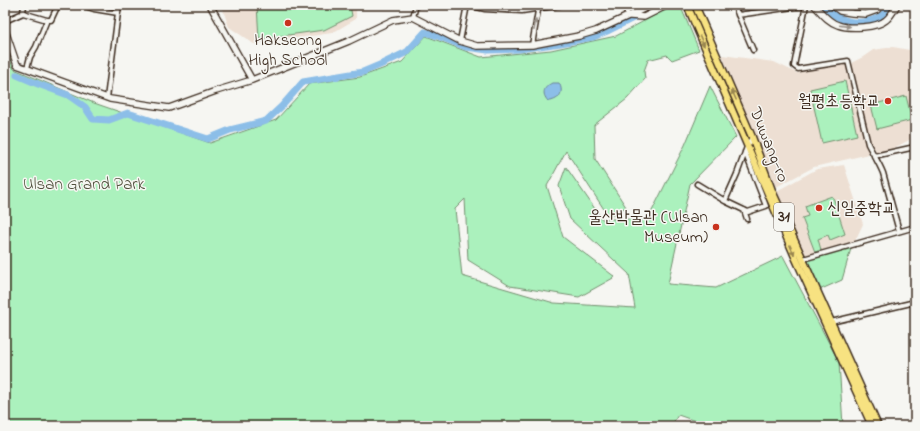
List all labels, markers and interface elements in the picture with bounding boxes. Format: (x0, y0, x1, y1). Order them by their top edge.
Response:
marker: Hakseong High School (283, 18, 293, 28)
one-way arrow (533, 19, 539, 31)
one-way arrow (839, 23, 851, 29)
place label: Hakseong High School (249, 28, 328, 75)
one-way arrow (700, 35, 706, 47)
one-way arrow (730, 89, 736, 101)
place label: 월평초등학교 (798, 89, 880, 114)
marker: 월평초등학교 (883, 96, 893, 106)
street label: Duwang-ro (740, 103, 795, 187)
park label: Ulsan Grand Park (23, 172, 146, 197)
place label: 신일중학교 (827, 196, 895, 221)
road number: 31 (774, 203, 794, 231)
marker: 신일중학교 (814, 203, 824, 213)
place label: 울산박물관 (Ulsan Museum) (588, 205, 708, 250)
marker: 울산박물관 (Ulsan Museum) (711, 222, 721, 232)
one-way arrow (789, 245, 795, 256)

